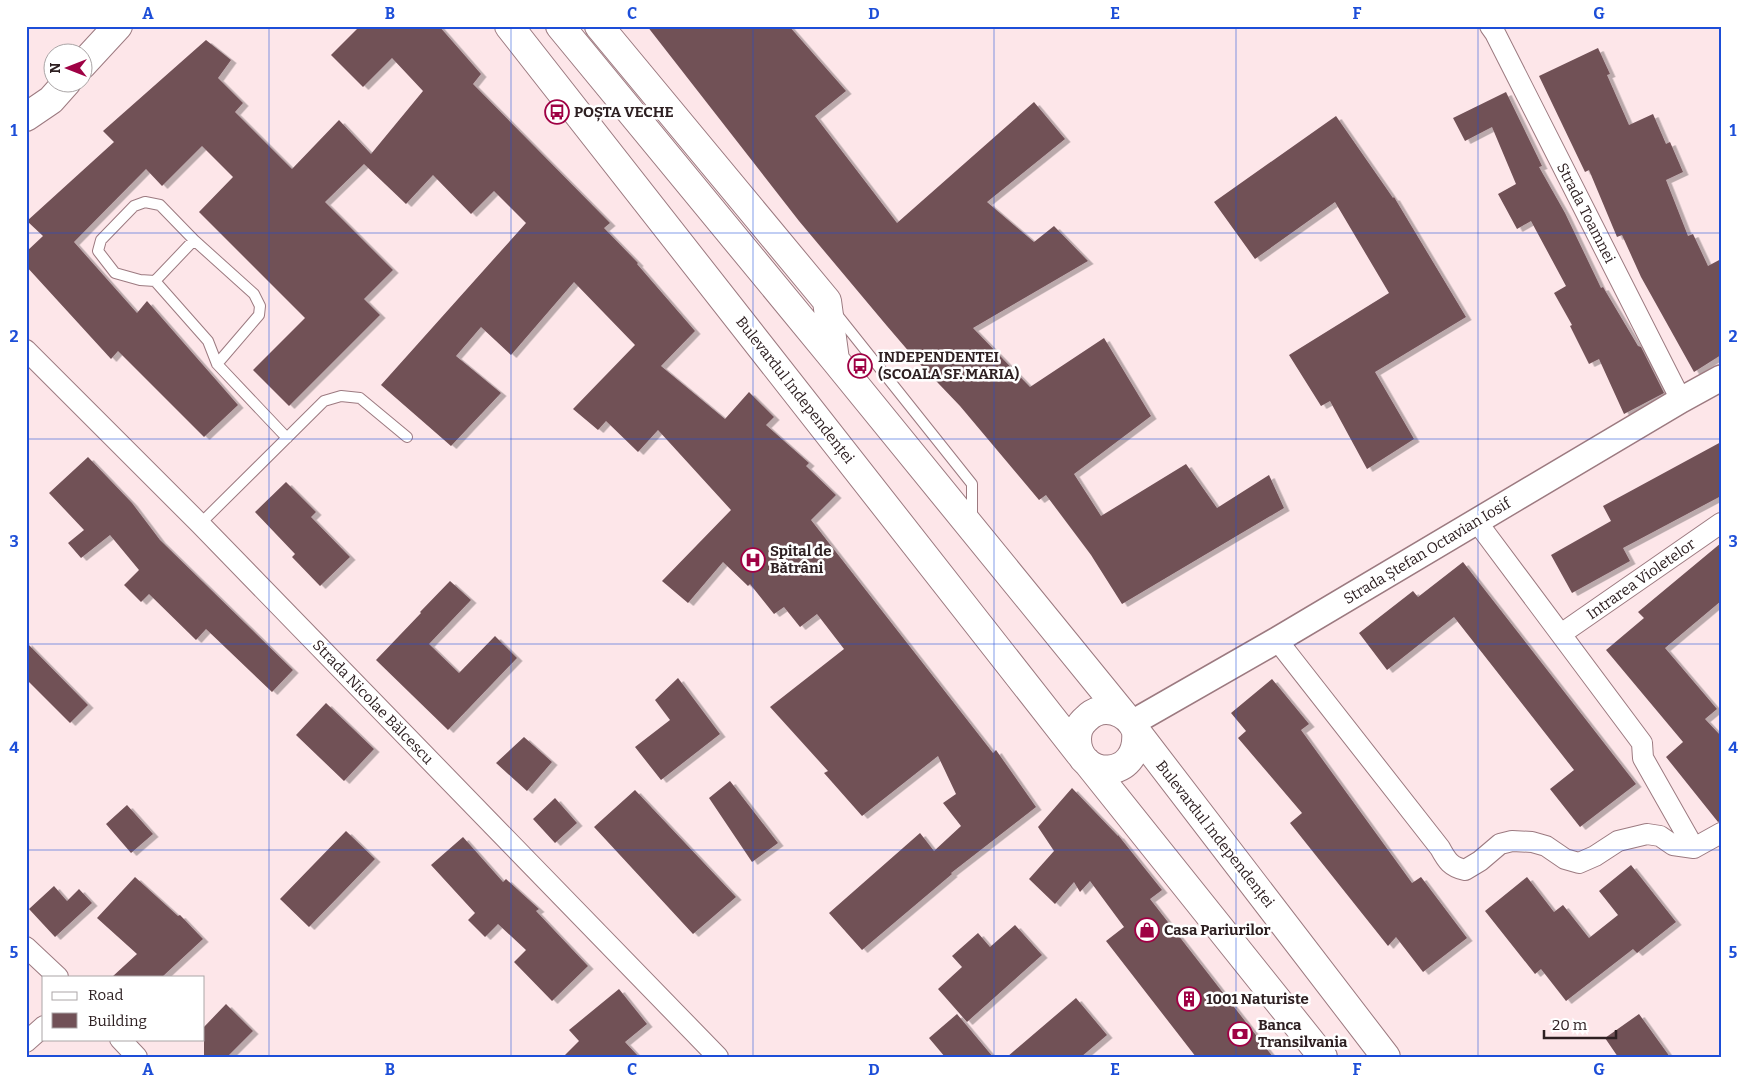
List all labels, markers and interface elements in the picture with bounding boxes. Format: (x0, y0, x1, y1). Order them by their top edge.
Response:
text: A (142, 4, 154, 23)
text: B (385, 4, 395, 23)
text: C (627, 4, 637, 23)
text: D (868, 4, 880, 23)
text: E (1110, 4, 1120, 23)
text: F (1353, 4, 1362, 23)
text: G (1593, 4, 1605, 23)
north arrow (42, 42, 92, 92)
text: N (47, 62, 64, 73)
bus stop icon: POȘTA VECHE (544, 99, 570, 125)
place label: POȘTA VECHE (574, 103, 674, 122)
text: 1 (11, 121, 18, 140)
text: 1 (1730, 121, 1737, 140)
street label: Strada Toamnei (1553, 160, 1619, 266)
street label: Bulevardul Independenței (731, 313, 858, 468)
text: 2 (9, 327, 19, 346)
text: 2 (1728, 327, 1738, 346)
place label: INDEPENDENTEI (SCOALA SF. MARIA) (878, 348, 1019, 383)
bus stop icon: INDEPENDENTEI (SCOALA SF. MARIA) (847, 353, 873, 379)
street label: Strada Ștefan Octavian Iosif (1340, 493, 1516, 609)
text: 3 (9, 532, 19, 551)
text: 3 (1728, 532, 1738, 551)
street label: Intrarea Violetelor (1583, 535, 1699, 623)
place label: Spital de Bătrâni (770, 542, 831, 577)
hospital icon: Spital de Bătrâni (740, 547, 766, 573)
street label: Strada Nicolae Bălcescu (309, 636, 437, 768)
text: 4 (9, 738, 19, 757)
text: 4 (1728, 738, 1738, 757)
street label: Bulevardul Independenței (1151, 757, 1278, 912)
shop icon: Casa Pariurilor (1134, 917, 1160, 943)
place label: Casa Pariurilor (1164, 921, 1271, 939)
text: 5 (10, 943, 19, 962)
text: 5 (1729, 943, 1738, 962)
legend (42, 976, 205, 1040)
text: Road (88, 986, 123, 1004)
building icon: 1001 Naturiste (1176, 986, 1202, 1012)
place label: 1001 Naturiste (1206, 990, 1309, 1008)
scale bar (1544, 1008, 1617, 1040)
text: Building (88, 1012, 147, 1030)
place label: Banca Transilvania (1258, 1016, 1348, 1051)
text: 20 m (1552, 1016, 1588, 1034)
bank icon: Banca Transilvania (1227, 1021, 1253, 1047)
text: A (142, 1060, 154, 1079)
text: B (385, 1060, 395, 1079)
text: C (627, 1060, 637, 1079)
text: D (868, 1060, 880, 1079)
text: E (1110, 1060, 1120, 1079)
text: F (1353, 1060, 1362, 1079)
text: G (1593, 1060, 1605, 1079)

